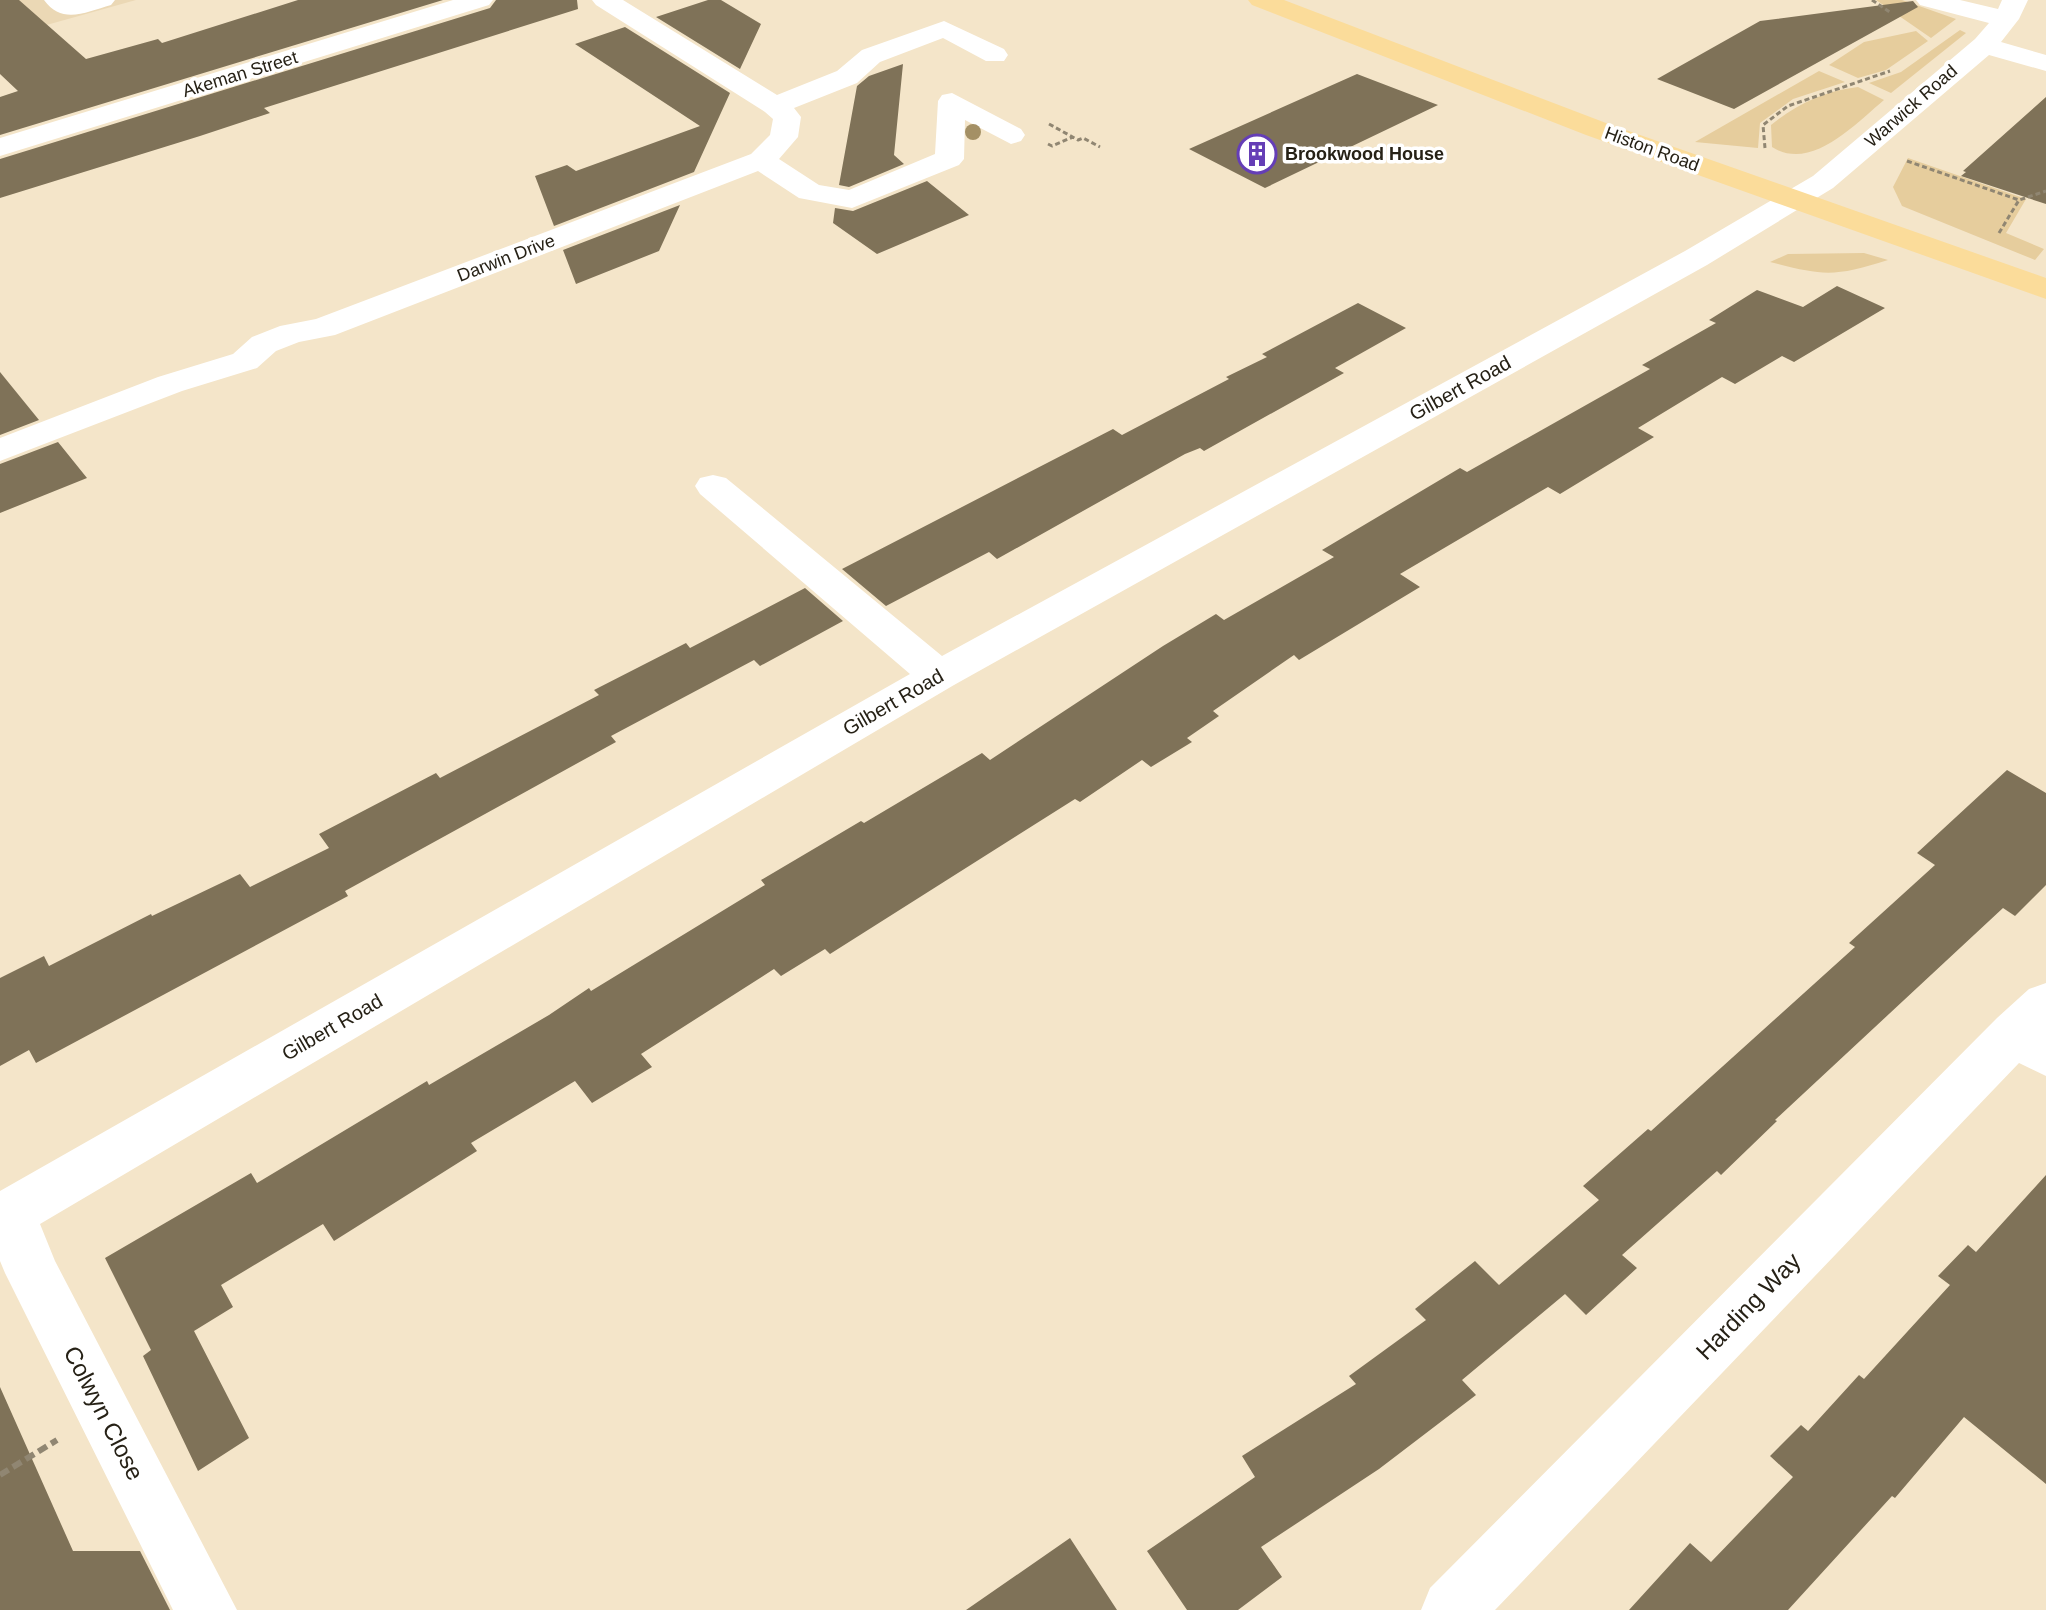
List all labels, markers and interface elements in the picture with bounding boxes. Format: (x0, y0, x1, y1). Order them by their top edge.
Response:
street label: Akeman Street (180, 47, 300, 101)
street label: Warwick Road (1861, 61, 1961, 151)
street label: Histon Road (1602, 123, 1702, 175)
building icon: Brookwood House (1236, 133, 1278, 175)
place label: Brookwood House (1285, 144, 1444, 164)
street label: Darwin Drive (454, 230, 558, 286)
street label: Gilbert Road (1406, 351, 1514, 425)
street label: Gilbert Road (839, 664, 947, 740)
street label: Gilbert Road (278, 989, 386, 1065)
street label: Harding Way (1690, 1247, 1806, 1365)
street label: Colwyn Close (59, 1342, 149, 1484)

